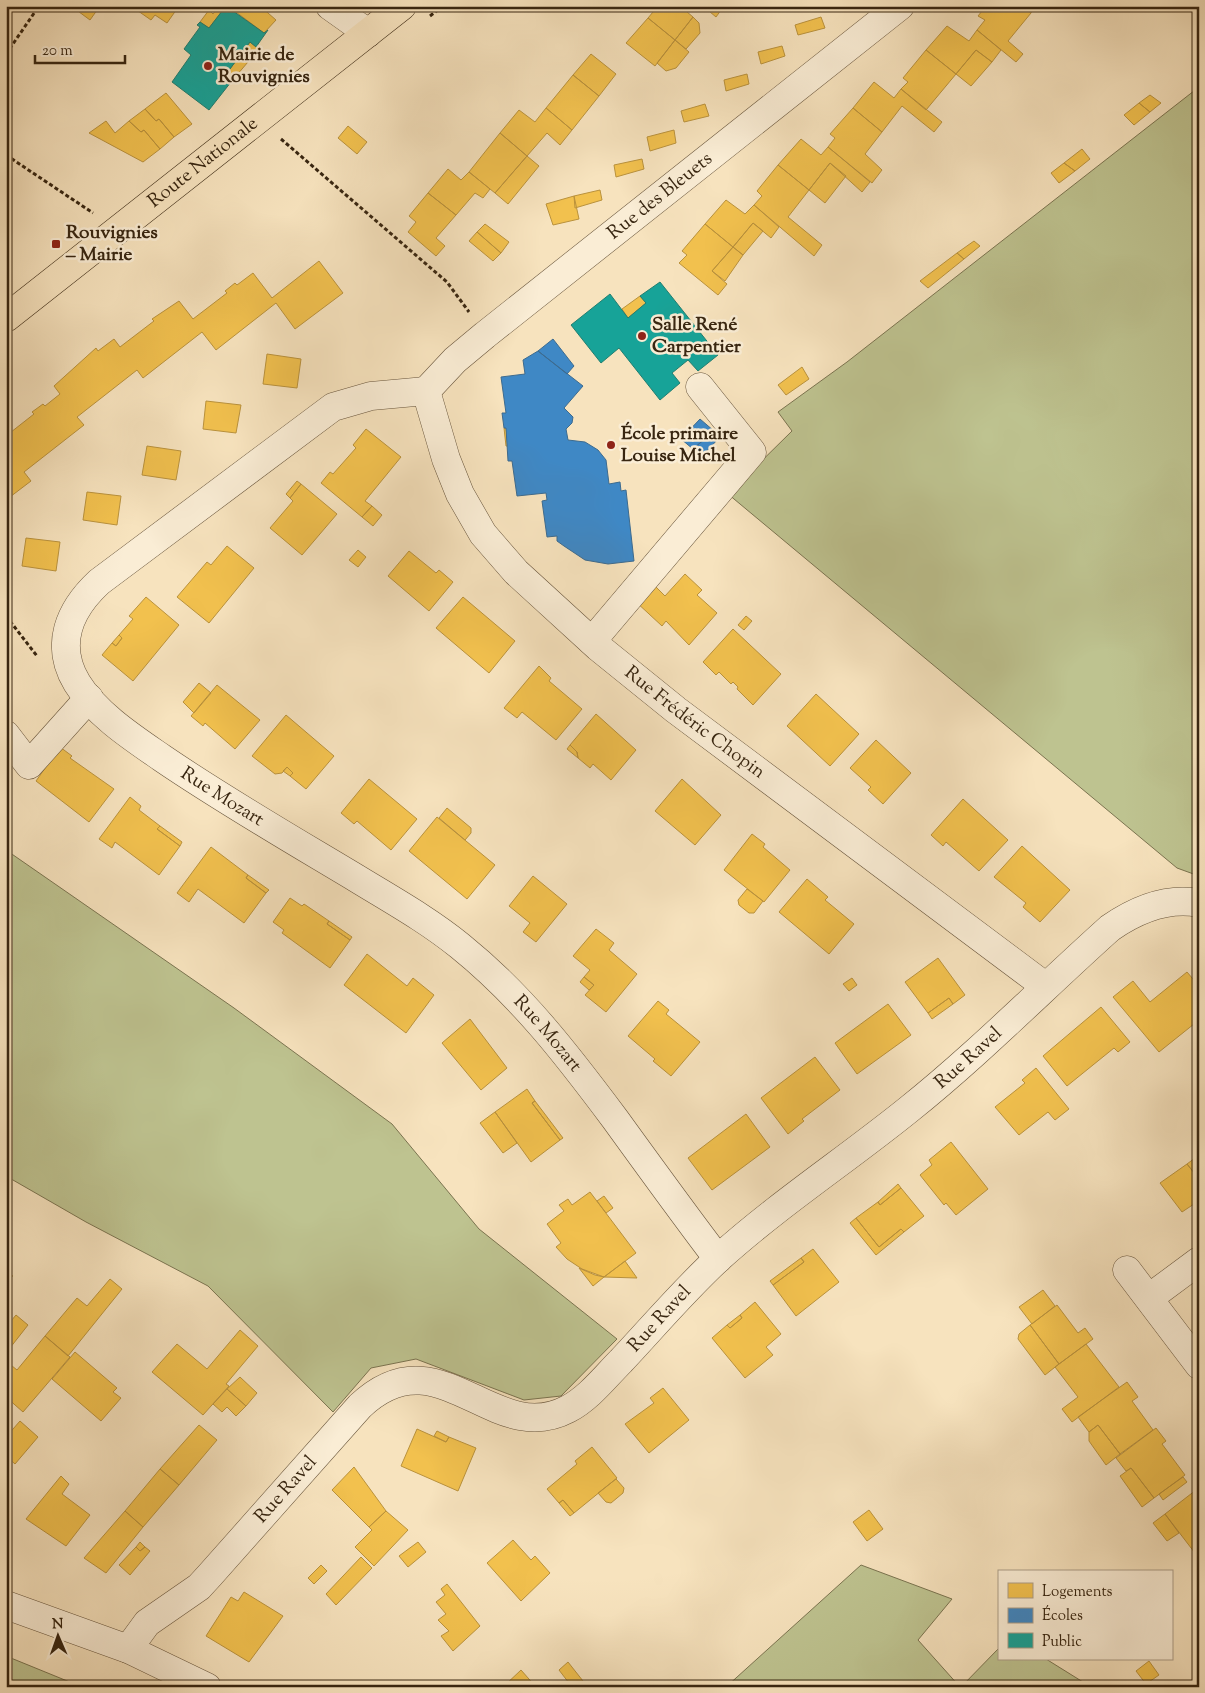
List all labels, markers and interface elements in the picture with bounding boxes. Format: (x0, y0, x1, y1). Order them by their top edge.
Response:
scale bar (35, 32, 125, 64)
text: 20 m (42, 41, 73, 62)
place label: Mairie de Rouvignies (218, 42, 310, 91)
marker: Mairie de Rouvignies (202, 60, 214, 72)
street label: Route Nationale (142, 111, 264, 215)
street label: Rue des Bleuets (602, 146, 718, 246)
place label: Rouvignies – Mairie (65, 220, 158, 269)
marker: Rouvignies – Mairie (50, 238, 62, 250)
place label: Salle René Carpentier (652, 312, 742, 361)
marker: Salle René Carpentier (636, 330, 648, 342)
place label: École primaire Louise Michel (621, 421, 738, 470)
marker: École primaire Louise Michel (605, 439, 617, 451)
street label: Rue Frédéric Chopin (618, 660, 771, 786)
street label: Rue Mozart (175, 760, 269, 834)
street label: Rue Mozart (507, 989, 588, 1078)
street label: Rue Ravel (929, 1021, 1009, 1096)
street label: Rue Ravel (622, 1279, 698, 1358)
street label: Rue Ravel (248, 1450, 323, 1529)
legend (998, 1570, 1172, 1660)
text: Logements (1042, 1582, 1113, 1603)
text: Écoles (1042, 1605, 1083, 1627)
north arrow (32, 1610, 82, 1660)
text: N (52, 1615, 64, 1635)
text: Public (1042, 1632, 1082, 1653)

